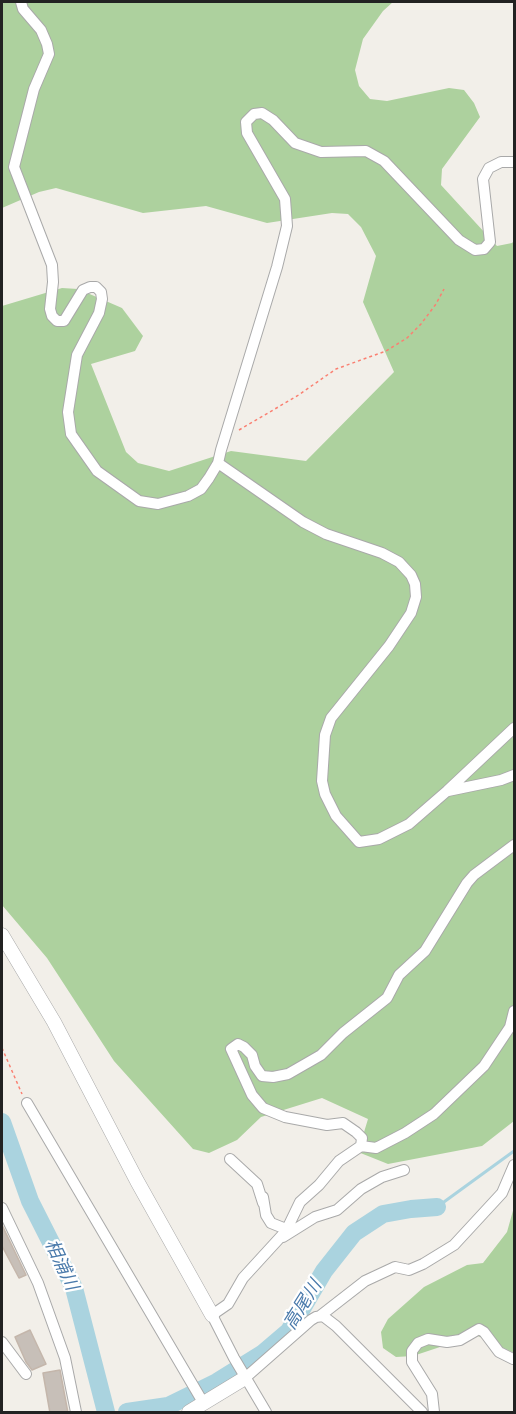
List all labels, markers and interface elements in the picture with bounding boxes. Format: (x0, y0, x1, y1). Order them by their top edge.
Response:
water label: 相浦川 (40, 1236, 82, 1294)
water label: 高尾川 (280, 1276, 326, 1334)

